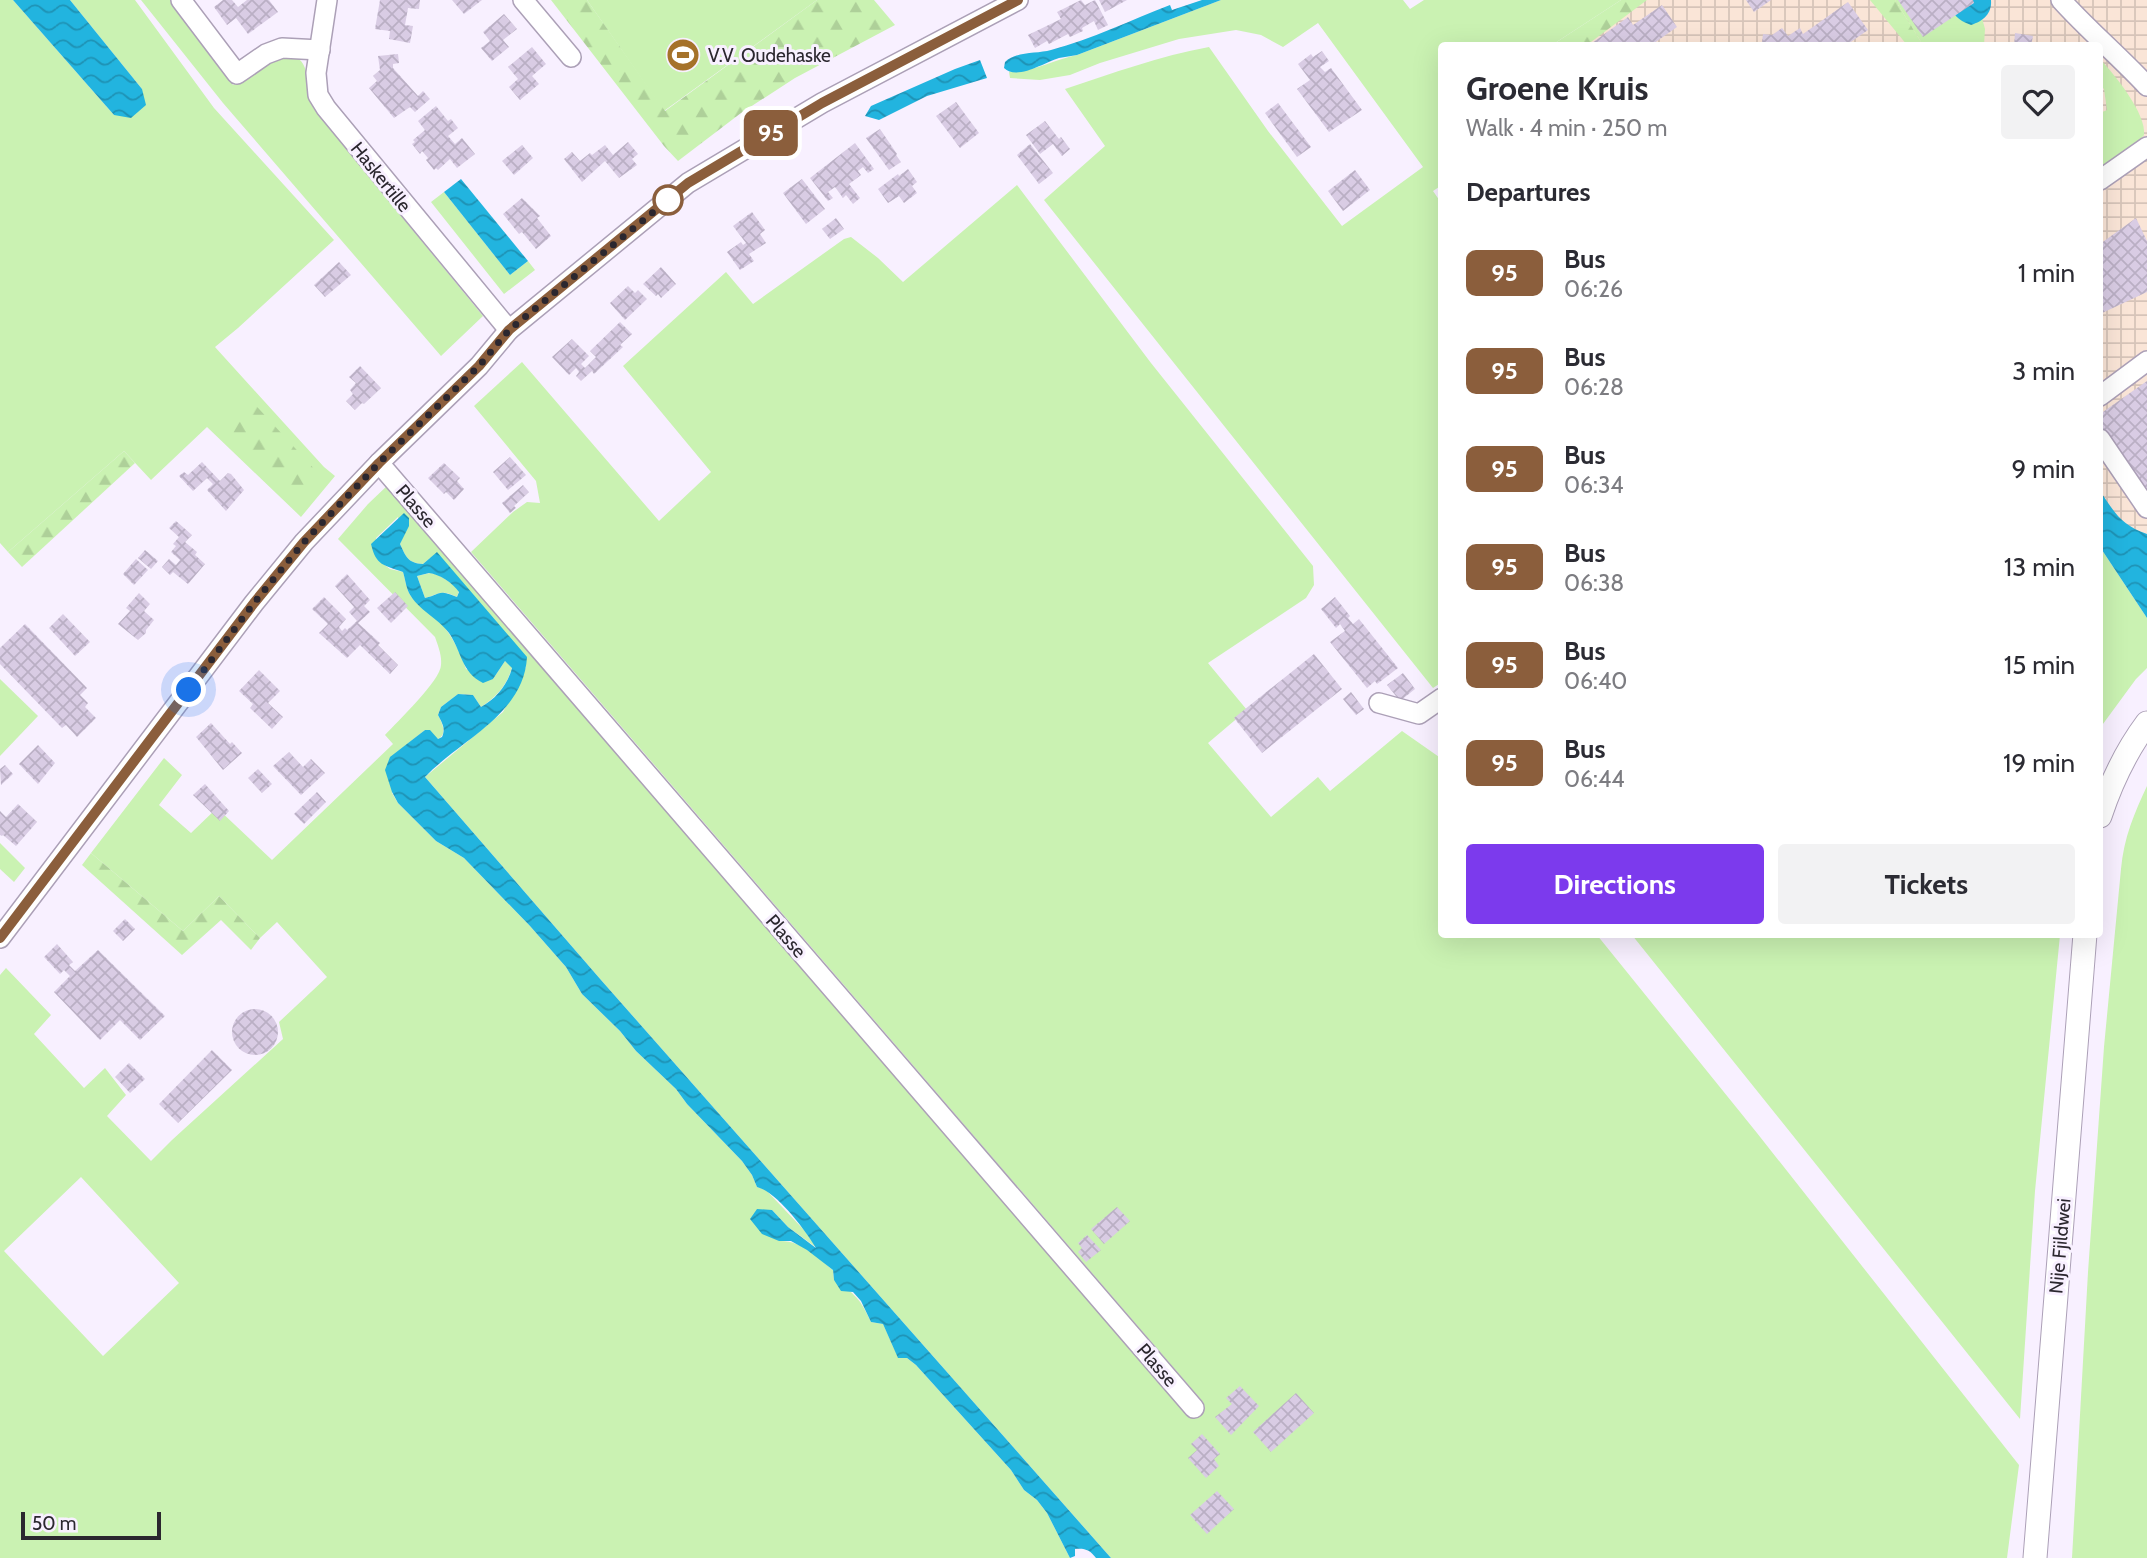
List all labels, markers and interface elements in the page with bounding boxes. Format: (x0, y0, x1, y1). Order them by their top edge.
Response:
sports icon: V.V. Oudehaske (664, 36, 702, 74)
place label: V.V. Oudehaske (708, 44, 831, 67)
button: heart (2001, 65, 2075, 139)
text: Groene Kruis (1466, 68, 1648, 108)
line badge: 95 (740, 110, 802, 156)
text: Walk · 4 min · 250 m (1466, 114, 1668, 142)
text: 95 (758, 118, 784, 147)
street label: Haskertille (346, 137, 416, 217)
text: Departures (1466, 176, 1590, 208)
unlabelled marker (653, 185, 683, 215)
text: Bus (1564, 243, 1605, 275)
text: 1 min (2018, 257, 2075, 289)
text: 95 (1491, 258, 1518, 287)
text: 06:26 (1564, 275, 1623, 303)
text: Bus (1564, 341, 1605, 373)
text: 3 min (2012, 355, 2075, 387)
text: 95 (1491, 356, 1518, 385)
text: 06:28 (1564, 373, 1624, 401)
text: Bus (1564, 439, 1605, 471)
text: 9 min (2012, 453, 2075, 485)
text: 95 (1491, 454, 1518, 483)
text: 06:34 (1564, 471, 1624, 499)
street label: Plasse (391, 480, 441, 533)
text: Bus (1564, 537, 1605, 569)
text: 13 min (2004, 551, 2075, 583)
text: 95 (1491, 552, 1518, 581)
text: 06:38 (1564, 569, 1624, 597)
text: Bus (1564, 635, 1605, 667)
text: 15 min (2004, 649, 2075, 681)
text: 95 (1491, 650, 1518, 679)
text: 06:40 (1564, 667, 1627, 695)
your location (171, 672, 206, 707)
text: Bus (1564, 733, 1605, 765)
text: 19 min (2003, 747, 2075, 779)
text: 95 (1491, 748, 1518, 777)
text: 06:44 (1564, 765, 1625, 793)
button: Directions (1466, 844, 1764, 924)
button: Tickets (1778, 844, 2075, 924)
street label: Plasse (761, 910, 811, 963)
street label: Nije Fjildwei (2044, 1197, 2076, 1295)
street label: Plasse (1132, 1339, 1182, 1392)
scale bar (21, 1509, 161, 1541)
text: 50 m (32, 1512, 76, 1535)

